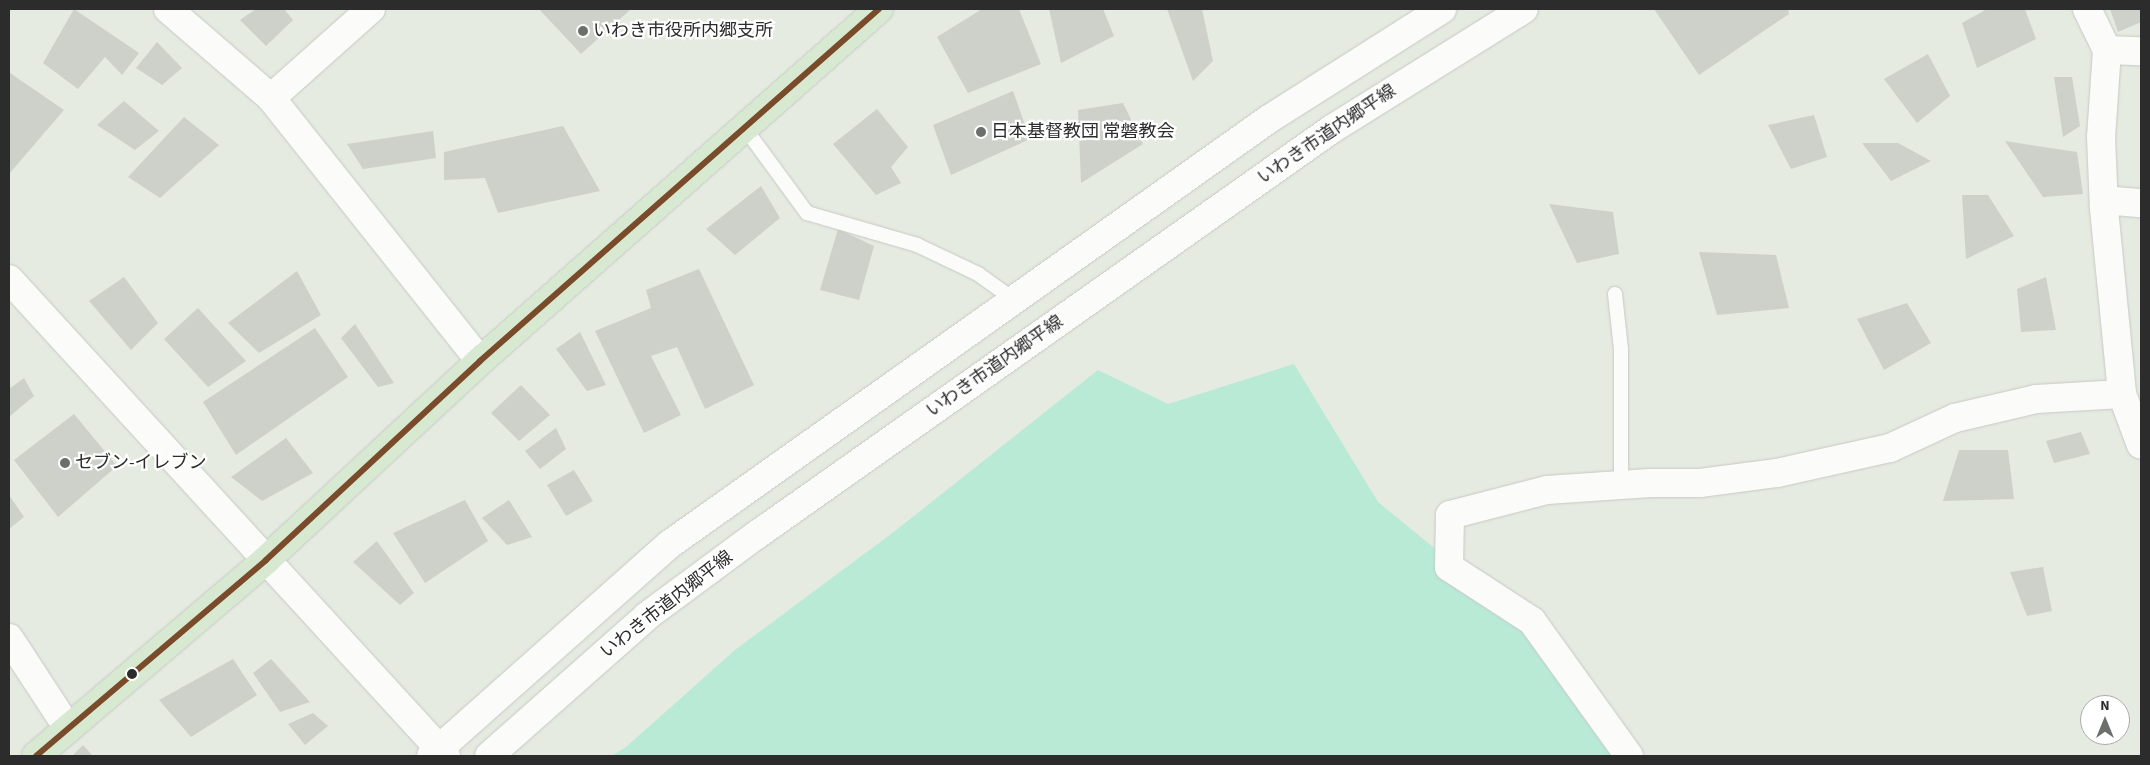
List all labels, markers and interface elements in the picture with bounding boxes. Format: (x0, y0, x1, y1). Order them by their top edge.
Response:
place label: いわき市役所内郷支所 (593, 20, 773, 42)
marker: いわき市役所内郷支所 (577, 25, 589, 37)
street label: いわき市道内郷平線 (1254, 81, 1400, 189)
place label: 日本基督教団 常磐教会 (991, 121, 1175, 143)
marker: 日本基督教団 常磐教会 (975, 126, 987, 138)
street label: いわき市道内郷平線 (922, 312, 1068, 422)
place label: セブン-イレブン (75, 452, 207, 474)
marker: セブン-イレブン (59, 457, 71, 469)
street label: いわき市道内郷平線 (597, 547, 737, 663)
unlabelled marker (127, 669, 137, 679)
north arrow (2080, 695, 2130, 745)
text: N (2100, 696, 2110, 716)

